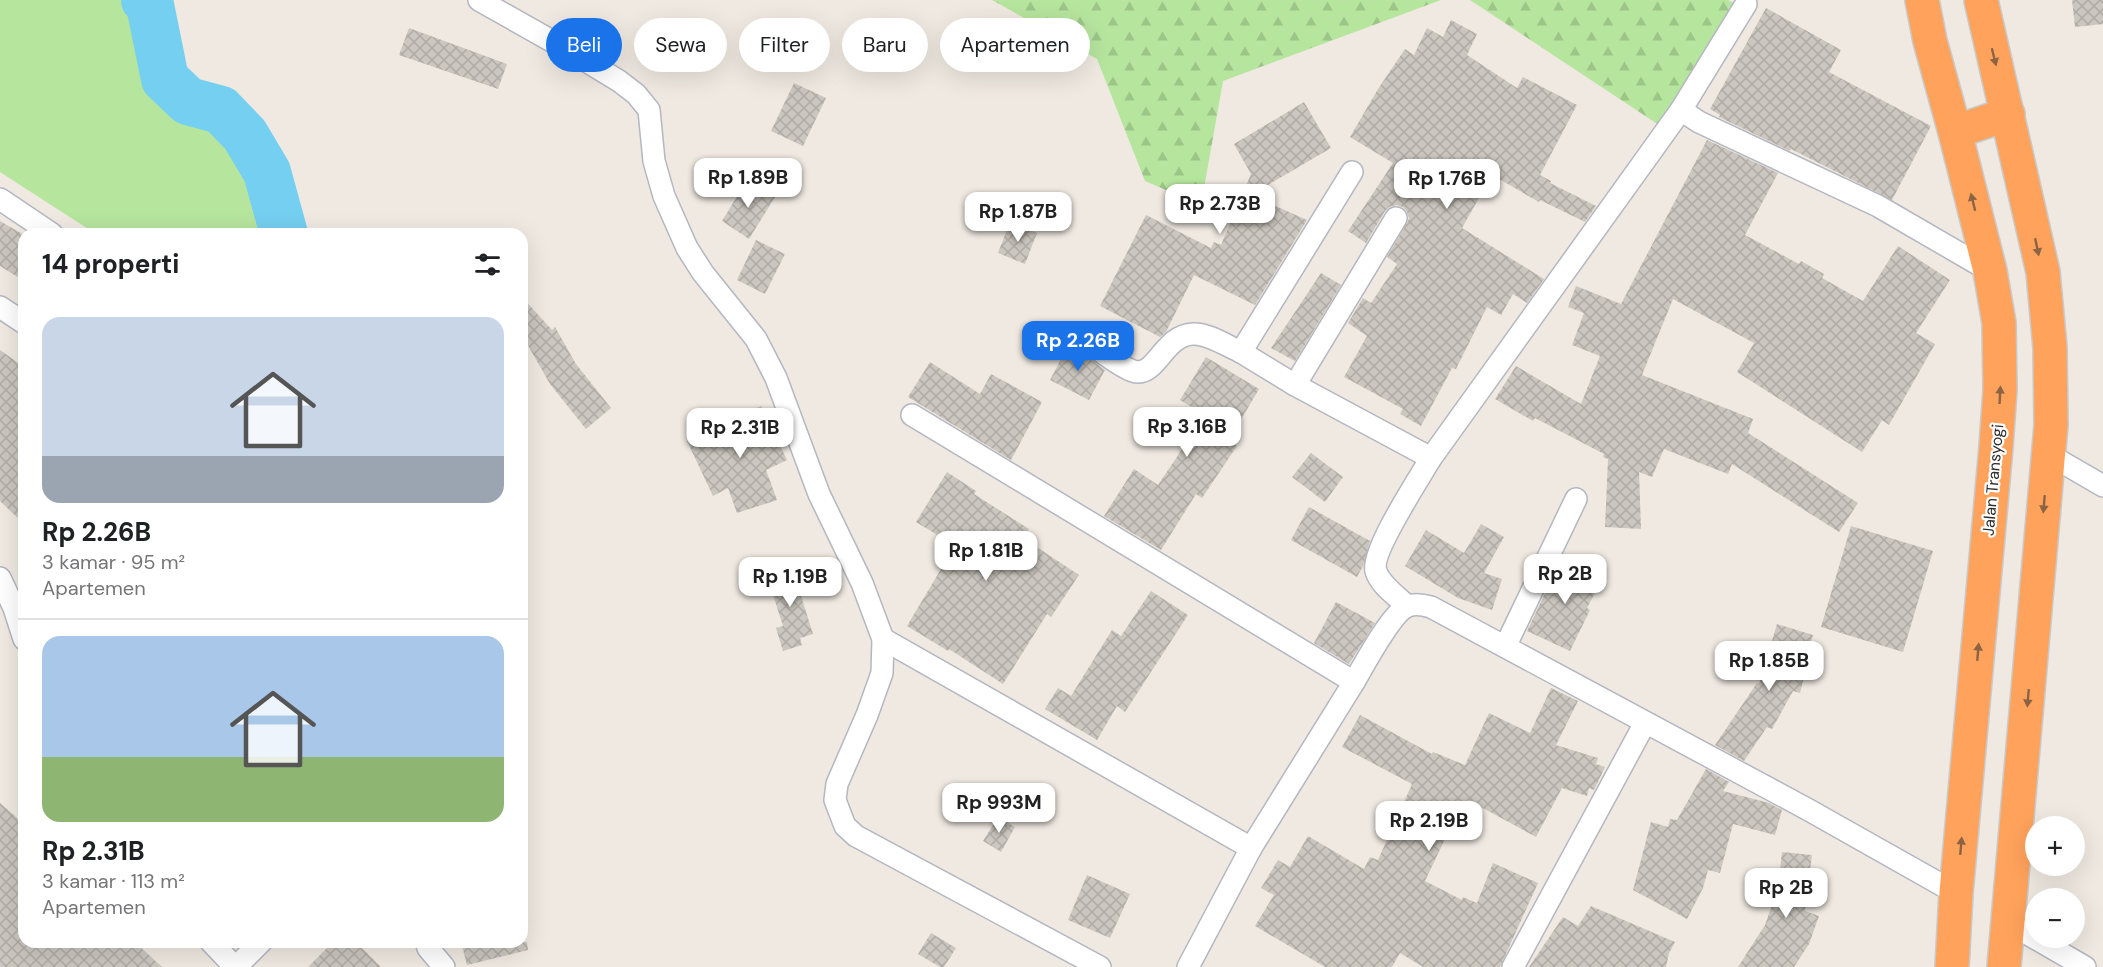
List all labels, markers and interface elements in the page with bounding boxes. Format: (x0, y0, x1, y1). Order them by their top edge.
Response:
chip: Beli (546, 18, 622, 72)
chip: Sewa (634, 18, 727, 72)
chip: Filter (739, 18, 830, 72)
chip: Baru (842, 18, 928, 72)
chip: Apartemen (940, 18, 1090, 72)
one-way arrow (1990, 48, 2000, 66)
pin: Rp 1.89B (686, 158, 810, 209)
pin: Rp 1.76B (1385, 159, 1509, 210)
text: Rp 1.89B (708, 164, 788, 190)
text: Rp 1.76B (1408, 165, 1486, 191)
pin: Rp 2.73B (1158, 184, 1282, 235)
text: Rp 2.73B (1179, 190, 1261, 216)
pin: Rp 1.87B (956, 192, 1080, 243)
one-way arrow (1967, 193, 1977, 212)
text: Rp 1.87B (979, 198, 1057, 224)
one-way arrow (2033, 238, 2043, 256)
text: 14 properti (42, 247, 180, 281)
icon: filters (471, 248, 504, 281)
pin: Rp 2.26B (1016, 321, 1140, 372)
text: Rp 2.26B (1036, 327, 1120, 353)
icon: home (219, 356, 327, 464)
one-way arrow (1995, 385, 2004, 404)
pin: Rp 3.16B (1125, 407, 1249, 458)
pin: Rp 2.31B (678, 408, 802, 459)
text: Rp 3.16B (1147, 413, 1227, 439)
text: Rp 2.31B (701, 414, 779, 440)
street label: Jalan Transyogi (1978, 423, 2008, 537)
one-way arrow (2039, 495, 2049, 514)
text: Rp 2.26B (42, 515, 151, 549)
pin: Rp 1.81B (924, 531, 1048, 582)
text: Rp 1.81B (948, 537, 1024, 563)
text: 3 kamar · 95 m² (42, 549, 185, 575)
pin: Rp 2B (1523, 554, 1607, 605)
pin: Rp 1.19B (728, 557, 852, 608)
text: Rp 2B (1538, 560, 1592, 586)
text: Rp 1.19B (753, 563, 827, 589)
text: Apartemen (42, 575, 146, 601)
pin: Rp 1.85B (1707, 641, 1831, 692)
one-way arrow (1973, 642, 1983, 661)
text: Rp 1.85B (1729, 647, 1809, 673)
icon: home (219, 675, 327, 783)
one-way arrow (2023, 689, 2033, 708)
pin: Rp 993M (944, 783, 1054, 834)
text: Rp 993M (956, 789, 1042, 815)
pin: Rp 2.19B (1367, 801, 1491, 852)
text: Rp 2.19B (1389, 807, 1469, 833)
map controls (2025, 816, 2085, 948)
button: + (2025, 816, 2085, 876)
text: Rp 2.31B (42, 834, 145, 868)
one-way arrow (1956, 836, 1966, 855)
text: 3 kamar · 113 m² (42, 868, 185, 894)
pin: Rp 2B (1744, 868, 1828, 919)
text: Rp 2B (1759, 874, 1813, 900)
button: − (2025, 888, 2085, 948)
text: Apartemen (42, 894, 146, 920)

